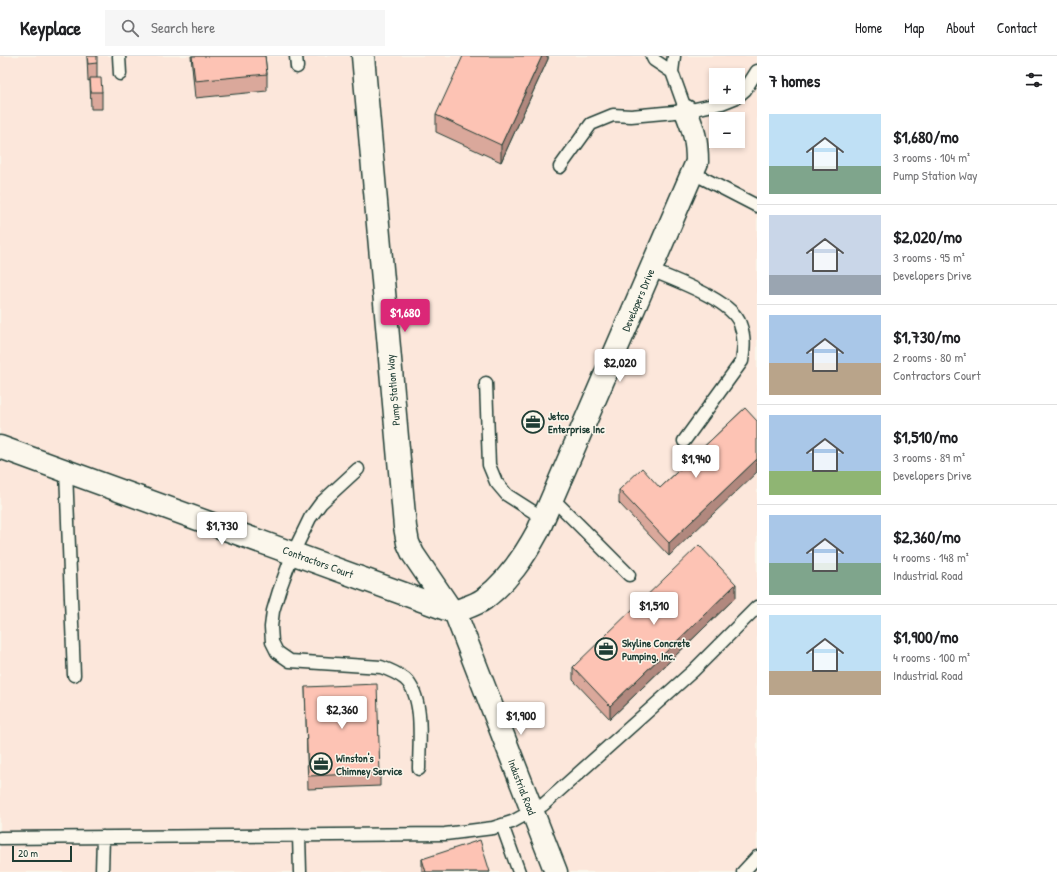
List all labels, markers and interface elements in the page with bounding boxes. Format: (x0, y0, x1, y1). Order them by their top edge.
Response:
search box (105, 10, 385, 46)
text: Keyplace (20, 15, 81, 41)
icon: search (119, 17, 141, 39)
text: Search here (151, 17, 215, 38)
text: Home (855, 18, 882, 37)
text: Map (904, 18, 924, 37)
text: About (946, 18, 975, 37)
text: Contact (997, 18, 1037, 37)
map controls (709, 68, 745, 148)
button: + (709, 68, 745, 104)
text: 7 homes (769, 69, 820, 92)
icon: filters (1023, 69, 1045, 91)
button: − (709, 112, 745, 148)
text: $1,680/mo (893, 125, 959, 148)
icon: home (801, 130, 849, 178)
text: 3 rooms · 104 m² (893, 148, 970, 166)
text: Pump Station Way (893, 166, 977, 184)
text: $2,020/mo (893, 225, 962, 248)
icon: home (801, 231, 849, 279)
text: 3 rooms · 95 m² (893, 248, 965, 266)
street label: Developers Drive (619, 266, 658, 333)
text: Developers Drive (893, 266, 972, 284)
pin: $1,680 (372, 299, 438, 333)
text: $1,680 (390, 303, 420, 321)
text: $1,730/mo (893, 325, 960, 348)
icon: home (801, 331, 849, 379)
text: 2 rooms · 80 m² (893, 348, 966, 366)
pin: $2,020 (587, 349, 653, 383)
street label: Pump Station Way (383, 353, 403, 426)
text: $2,020 (603, 353, 637, 371)
text: Contractors Court (893, 366, 981, 384)
office icon: Jetco Enterprise Inc (520, 409, 546, 435)
place label: Jetco Enterprise Inc (548, 409, 605, 437)
text: $1,510/mo (893, 425, 958, 448)
icon: home (801, 431, 849, 479)
pin: $1,940 (663, 445, 729, 479)
text: 3 rooms · 89 m² (893, 448, 965, 466)
text: $1,940 (681, 449, 711, 467)
text: Developers Drive (893, 466, 972, 484)
pin: $1,730 (189, 512, 255, 546)
text: $1,730 (206, 516, 238, 534)
text: $2,360/mo (893, 525, 961, 548)
icon: home (801, 531, 849, 579)
street label: Contractors Court (281, 543, 355, 581)
text: 4 rooms · 148 m² (893, 548, 969, 566)
text: Industrial Road (893, 566, 962, 584)
pin: $1,510 (621, 592, 687, 626)
text: $1,510 (639, 596, 669, 614)
text: $1,900/mo (893, 625, 958, 648)
icon: home (801, 631, 849, 679)
office icon: Skyline Concrete Pumping, Inc. (593, 636, 619, 662)
place label: Skyline Concrete Pumping, Inc. (622, 636, 691, 664)
text: 4 rooms · 100 m² (893, 648, 970, 666)
text: Industrial Road (893, 666, 962, 684)
pin: $2,360 (309, 696, 375, 730)
text: $2,360 (326, 700, 358, 718)
pin: $1,900 (488, 702, 554, 736)
text: $1,900 (506, 706, 536, 724)
office icon: Winston's Chimney Service (308, 751, 334, 777)
place label: Winston's Chimney Service (336, 751, 403, 779)
street label: Industrial Road (505, 757, 539, 818)
scale bar (12, 844, 72, 863)
text: 20 m (18, 846, 38, 860)

